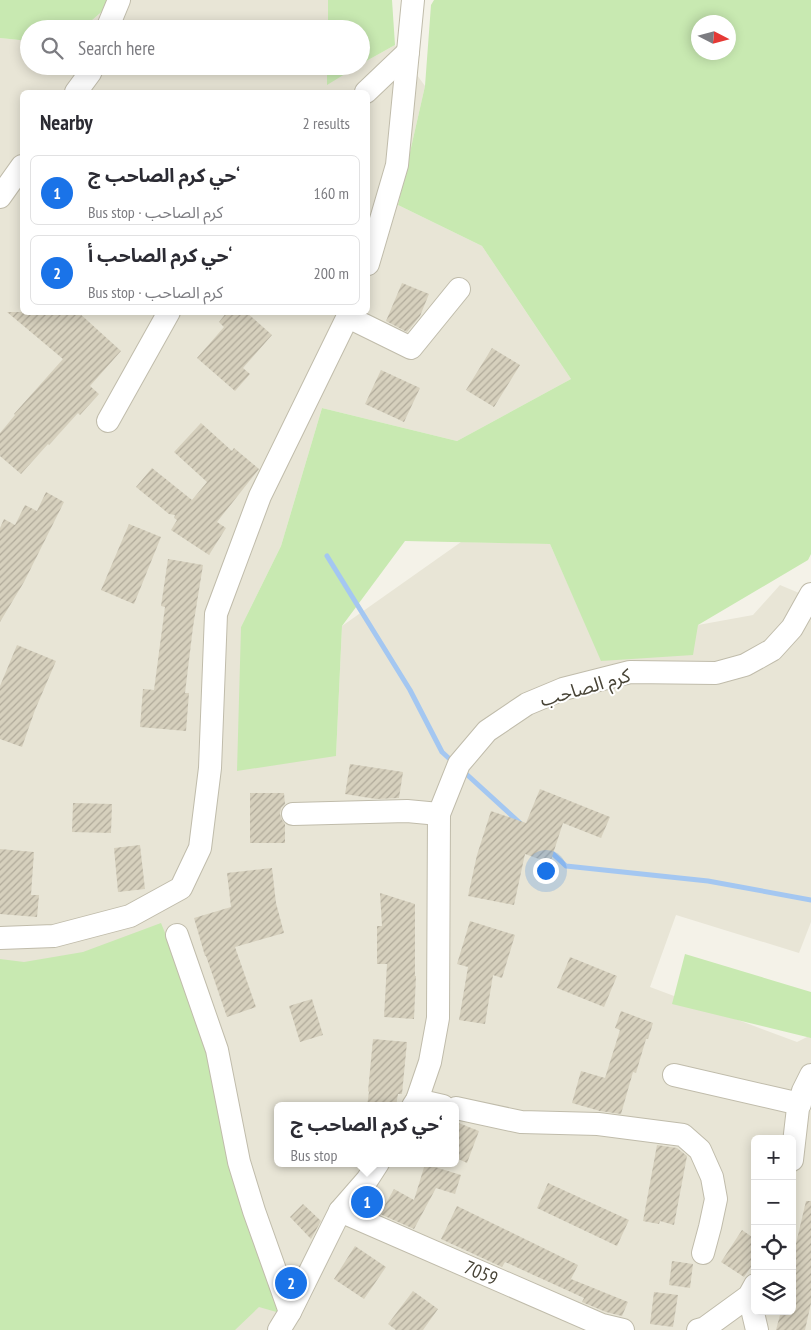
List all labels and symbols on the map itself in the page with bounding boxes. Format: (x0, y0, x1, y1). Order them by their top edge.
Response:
north arrow (691, 15, 736, 60)
street label: كرم الصاحب (537, 662, 635, 714)
your location (533, 858, 559, 884)
pin: 1 (351, 1183, 383, 1221)
street label: 7059 (461, 1255, 502, 1290)
pin: 2 (275, 1264, 307, 1302)

